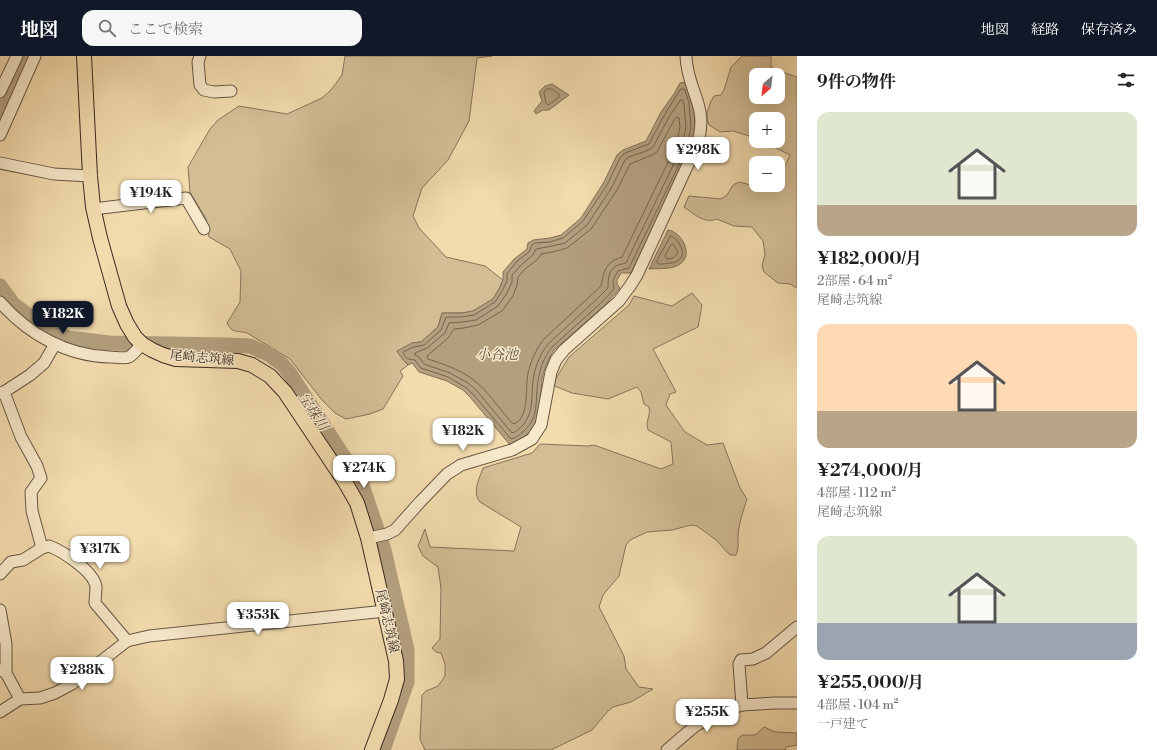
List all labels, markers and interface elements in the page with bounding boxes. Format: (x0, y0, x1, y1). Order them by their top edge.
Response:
search box (82, 10, 362, 46)
icon: search (96, 17, 118, 39)
text: 地図 (20, 18, 58, 42)
text: ここで検索 (128, 20, 203, 39)
text: 地図 (981, 21, 1009, 39)
text: 経路 (1031, 21, 1059, 39)
text: 保存済み (1081, 21, 1137, 39)
north arrow (749, 68, 785, 104)
map controls (749, 68, 785, 192)
icon: filters (1115, 69, 1137, 91)
text: 9件の物件 (817, 71, 896, 93)
button: + (749, 112, 785, 148)
pin: ¥298K (670, 137, 726, 171)
icon: home (941, 138, 1013, 210)
text: ¥298K (675, 142, 721, 158)
button: − (749, 156, 785, 192)
pin: ¥194K (123, 180, 179, 214)
text: ¥194K (129, 185, 173, 201)
text: ¥182,000/月 (817, 248, 922, 270)
text: 2部屋 · 64 m² (817, 273, 892, 289)
text: 尾崎志筑線 (817, 292, 882, 308)
pin: ¥182K (35, 301, 91, 335)
text: ¥182K (42, 306, 84, 322)
water label: 小谷池 (476, 346, 520, 364)
street label: 尾崎志筑線 (169, 347, 235, 369)
icon: home (941, 350, 1013, 422)
water label: 宝珠川 (294, 390, 333, 436)
pin: ¥182K (435, 418, 491, 452)
text: ¥182K (442, 423, 484, 439)
pin: ¥274K (336, 455, 392, 489)
text: ¥274K (342, 460, 386, 476)
text: ¥274,000/月 (817, 460, 923, 482)
text: 4部屋 · 112 m² (817, 485, 896, 501)
text: 尾崎志筑線 (817, 504, 882, 520)
pin: ¥317K (72, 536, 128, 570)
text: ¥317K (79, 541, 121, 557)
icon: home (941, 562, 1013, 634)
street label: 尾崎志筑線 (372, 588, 402, 654)
pin: ¥353K (230, 602, 286, 636)
text: ¥353K (236, 607, 280, 623)
pin: ¥288K (54, 657, 110, 691)
text: ¥288K (59, 662, 105, 678)
text: ¥255,000/月 (817, 672, 924, 694)
text: 4部屋 · 104 m² (817, 697, 898, 713)
pin: ¥255K (679, 699, 735, 733)
text: ¥255K (685, 704, 729, 720)
text: 一戸建て (817, 716, 869, 732)

